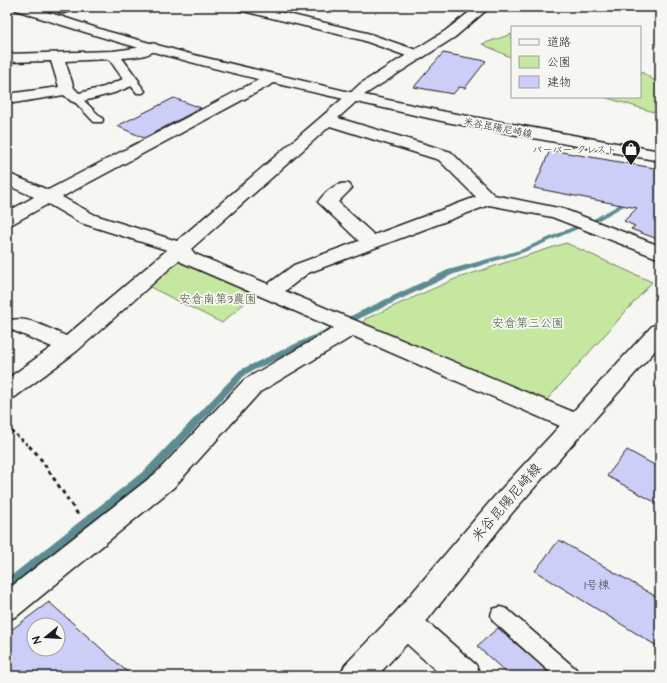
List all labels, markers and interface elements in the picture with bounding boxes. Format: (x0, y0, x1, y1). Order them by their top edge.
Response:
legend (511, 26, 641, 98)
text: 道路 (547, 34, 571, 51)
text: 公園 (547, 54, 571, 71)
text: 建物 (547, 74, 571, 91)
street label: 米谷昆陽尼崎線 (462, 114, 534, 142)
shop icon: バーバー クレスト (620, 138, 642, 166)
place label: バーバー クレスト (532, 143, 617, 157)
park label: 安倉南第3農園 (179, 291, 257, 308)
park label: 安倉第三公園 (492, 315, 564, 332)
street label: 米谷昆陽尼崎線 (467, 459, 546, 546)
house number: 1号棟 (584, 577, 610, 594)
north arrow (26, 617, 66, 657)
text: N (29, 634, 45, 646)

